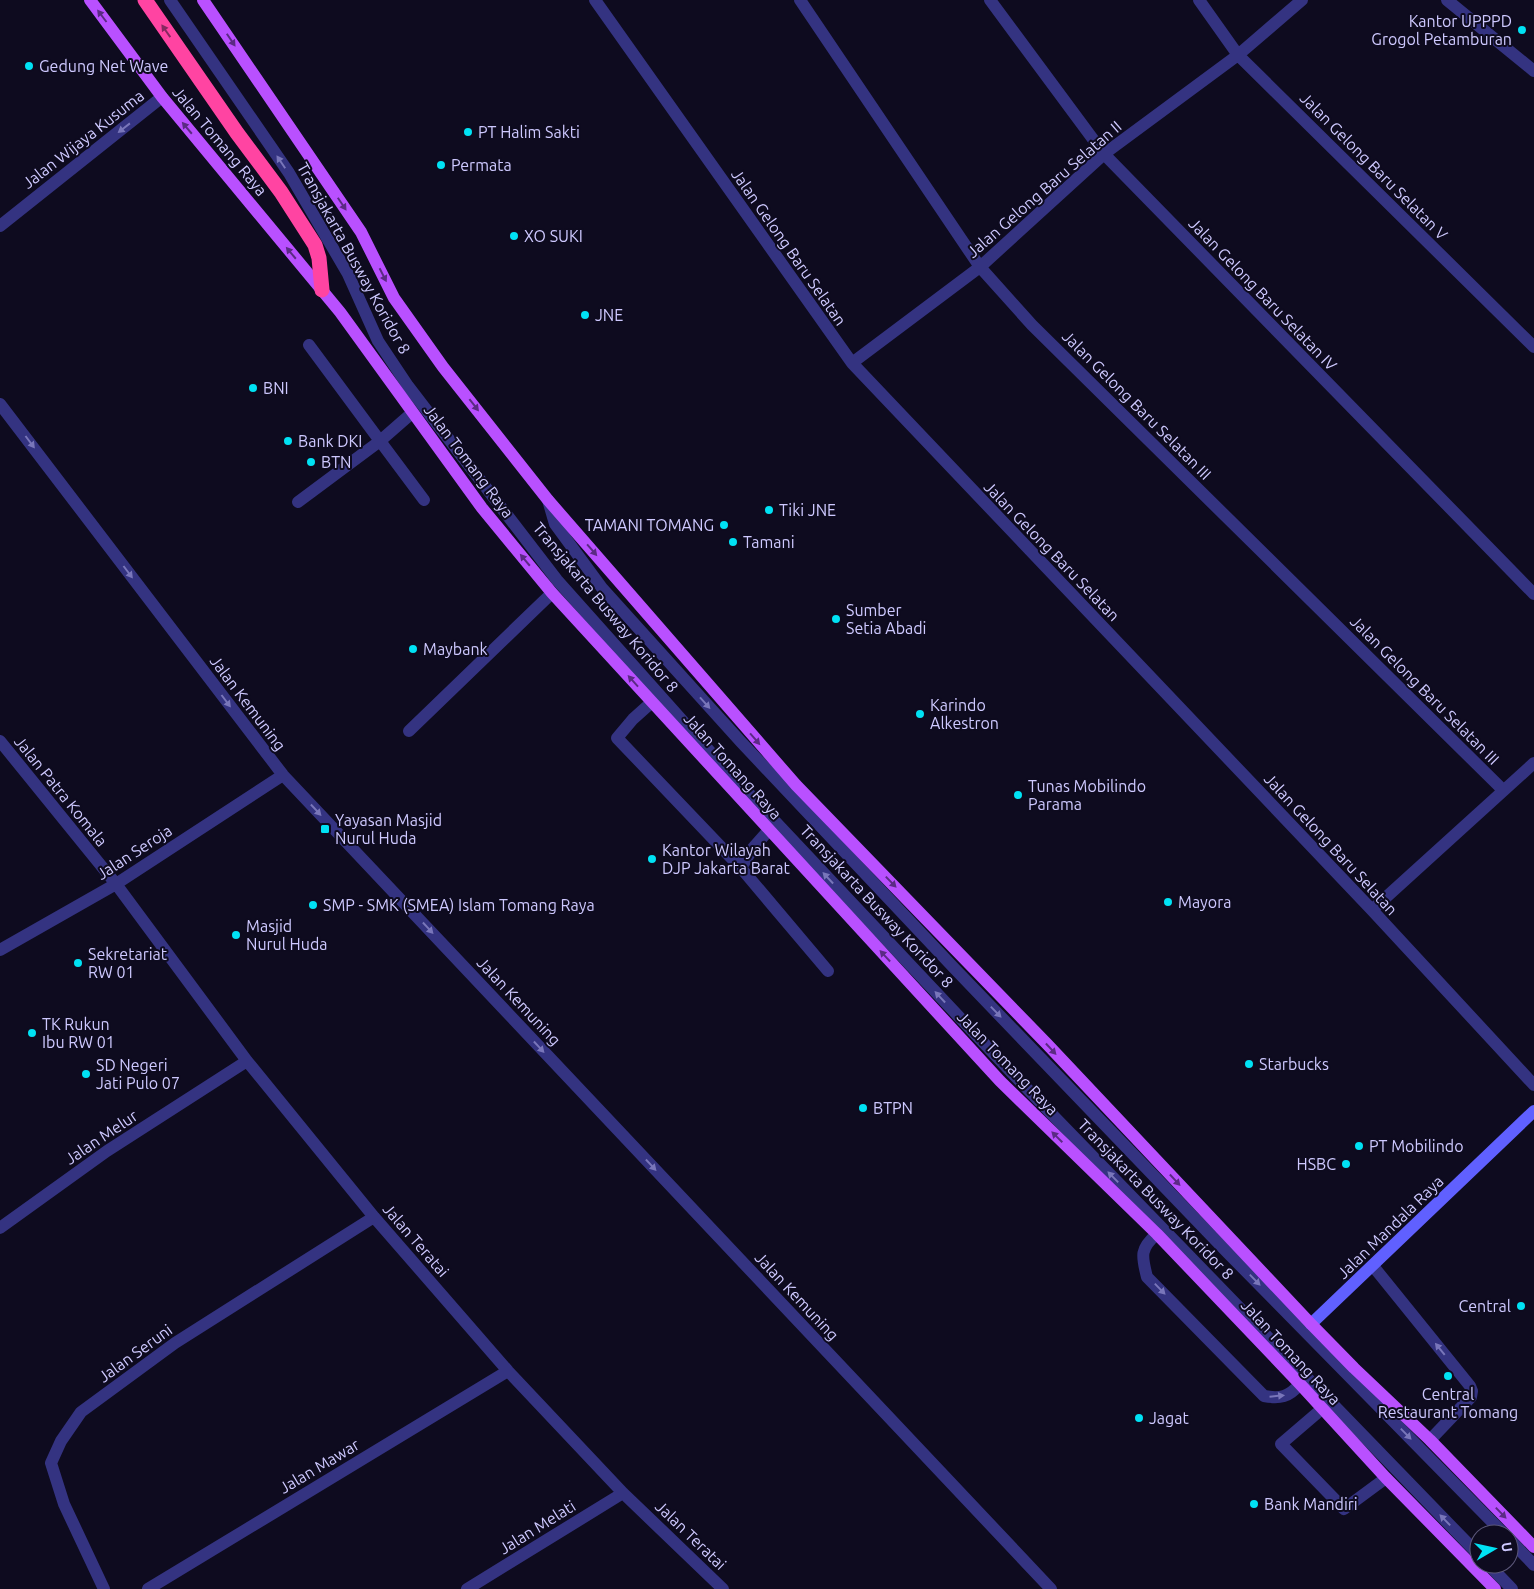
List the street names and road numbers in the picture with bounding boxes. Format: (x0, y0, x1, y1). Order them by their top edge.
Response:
street label: Jalan Tomang Raya (169, 83, 271, 199)
street label: Jalan Wijaya Kusuma (19, 86, 147, 192)
street label: Jalan Gelong Baru Selatan V (1297, 89, 1451, 243)
street label: Jalan Gelong Baru Selatan II (963, 117, 1125, 261)
street label: Transjakarta Busway Koridor 8 (294, 159, 414, 357)
street label: Jalan Gelong Baru Selatan (728, 165, 850, 329)
street label: Jalan Gelong Baru Selatan IV (1185, 214, 1341, 374)
street label: Jalan Gelong Baru Selatan III (1059, 327, 1215, 483)
street label: Jalan Tomang Raya (421, 401, 517, 521)
street label: Jalan Gelong Baru Selatan (981, 478, 1123, 624)
street label: Transjakarta Busway Koridor 8 (530, 519, 682, 695)
street label: Jalan Gelong Baru Selatan III (1347, 612, 1503, 768)
street label: Jalan Kemuning (206, 652, 290, 754)
street label: Jalan Tomang Raya (680, 709, 786, 823)
street label: Jalan Patra Komala (11, 732, 111, 850)
street label: Jalan Gelong Baru Selatan (1261, 770, 1401, 918)
street label: Jalan Seroja (93, 821, 175, 883)
street label: Transjakarta Busway Koridor 8 (797, 821, 957, 991)
street label: Jalan Kemuning (474, 953, 564, 1049)
street label: Jalan Tomang Raya (954, 1007, 1062, 1119)
street label: Jalan Melur (61, 1106, 141, 1168)
street label: Transjakarta Busway Koridor 8 (1075, 1115, 1237, 1283)
street label: Jalan Mandala Raya (1333, 1172, 1447, 1282)
street label: Jalan Teratai (379, 1200, 453, 1280)
street label: Jalan Kemuning (752, 1248, 842, 1344)
street label: Jalan Tomang Raya (1238, 1296, 1344, 1408)
street label: Jalan Seruni (95, 1320, 175, 1386)
street label: Jalan Mawar (276, 1435, 362, 1497)
street label: Jalan Melati (495, 1496, 579, 1558)
street label: Jalan Teratai (652, 1497, 730, 1573)

